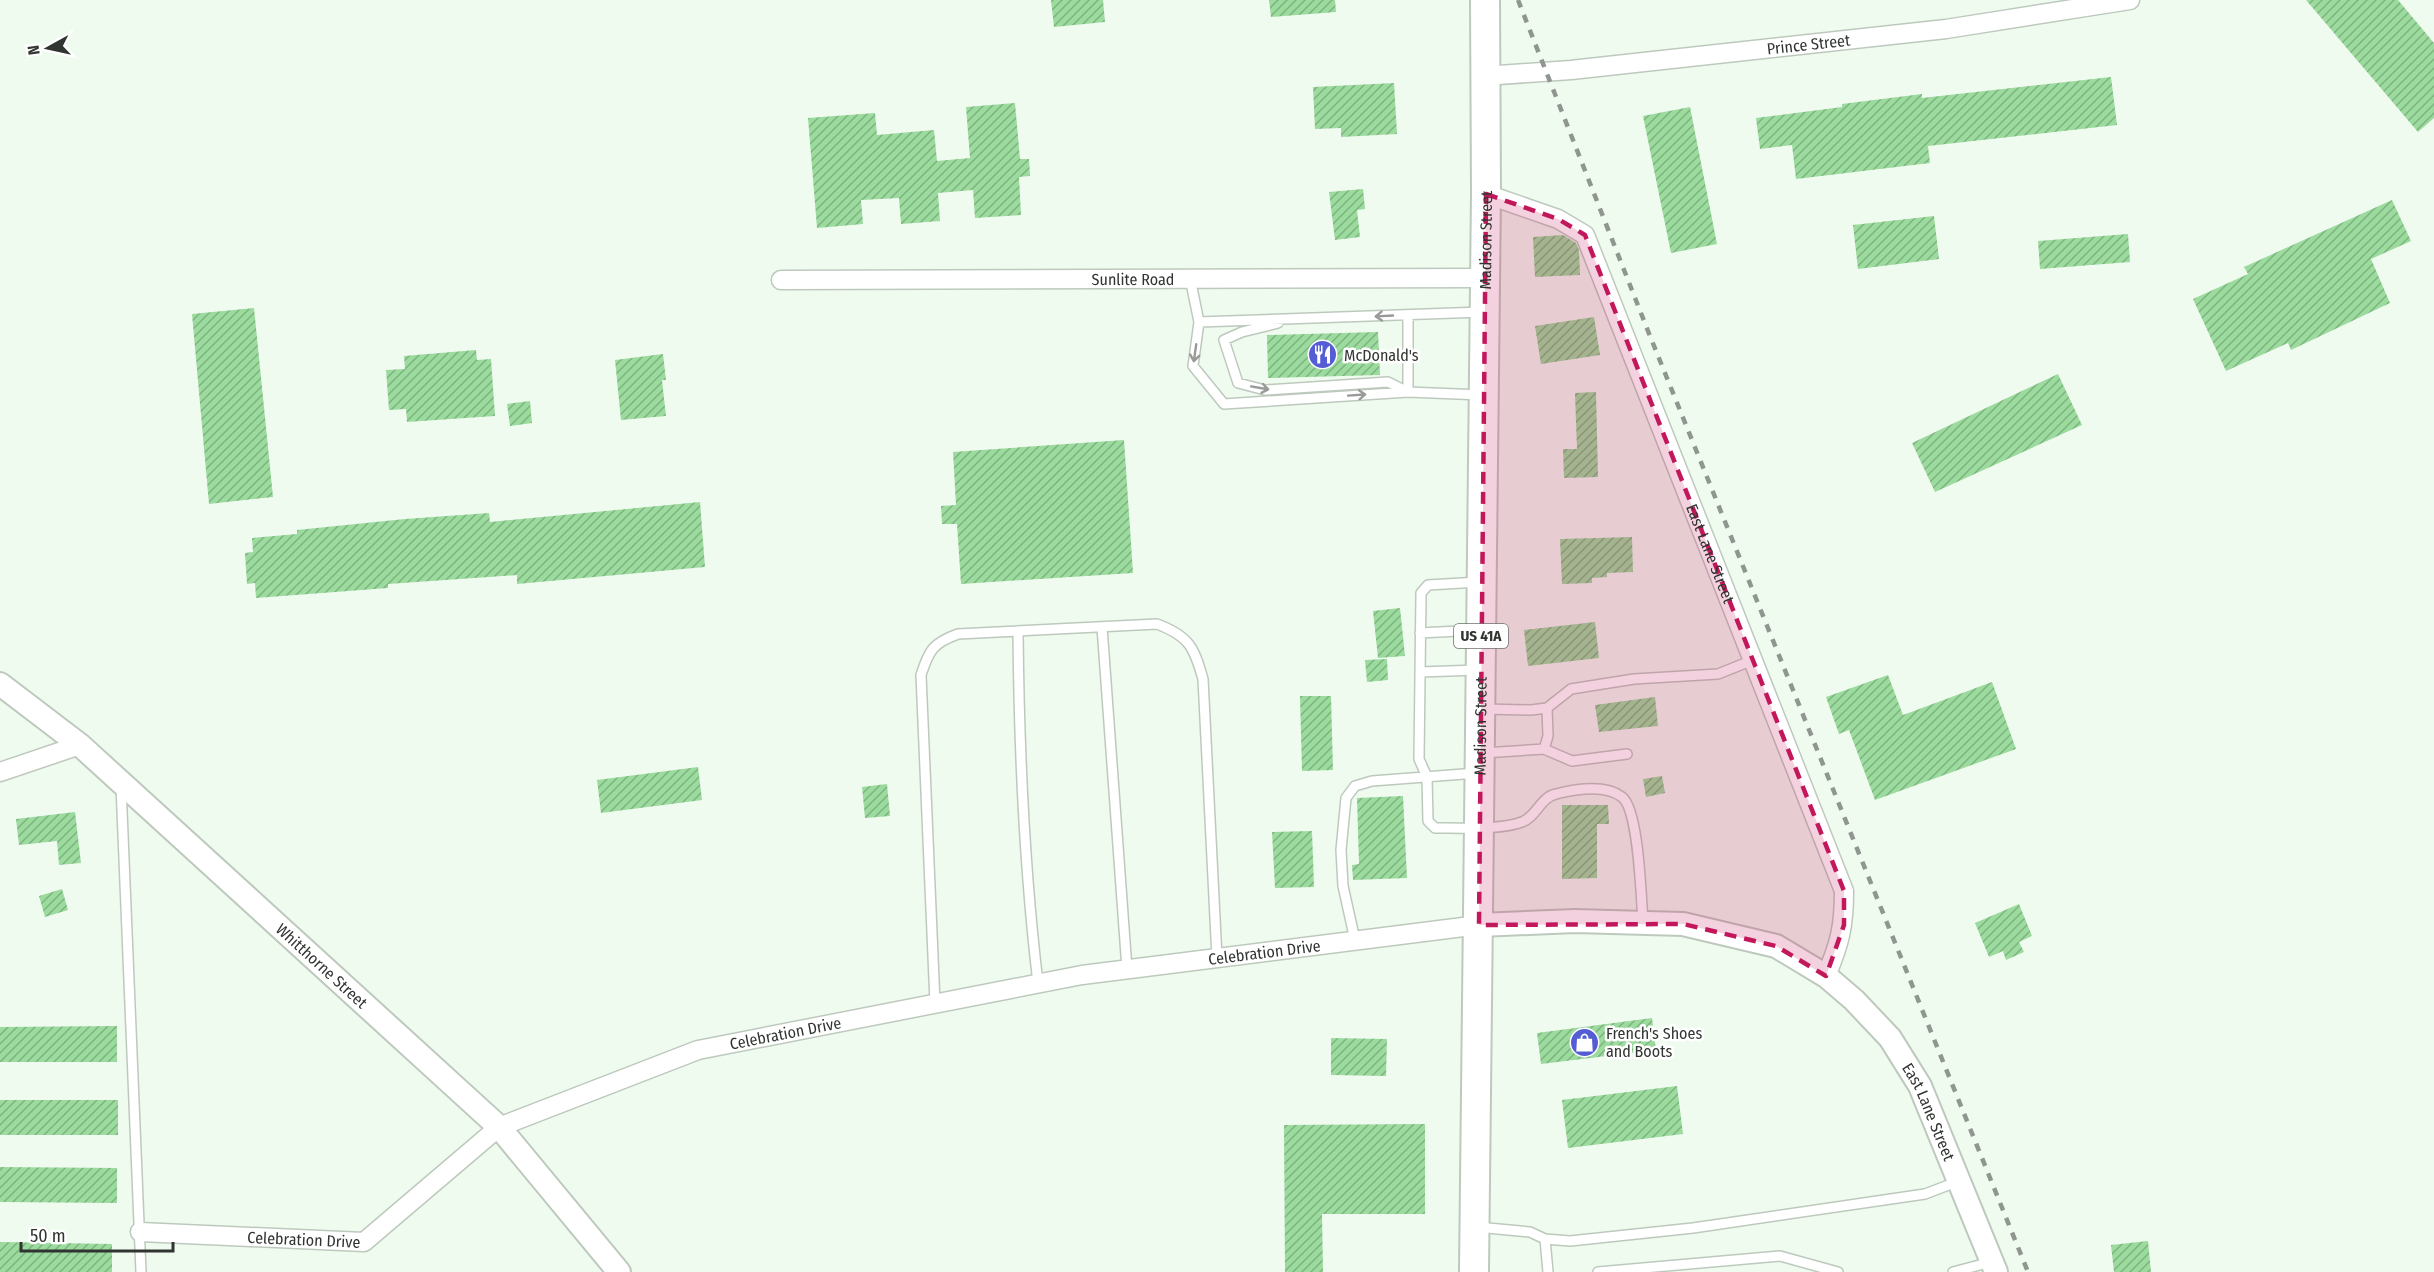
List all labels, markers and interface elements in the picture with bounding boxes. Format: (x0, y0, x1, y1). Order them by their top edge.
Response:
north arrow (18, 18, 78, 78)
street label: Prince Street (1766, 30, 1852, 58)
text: N (24, 44, 44, 56)
street label: Madison Street (1475, 190, 1496, 290)
street label: Sunlite Road (1092, 269, 1174, 289)
one-way arrow (1374, 310, 1394, 321)
restaurant icon: McDonald's (1307, 339, 1339, 371)
one-way arrow (1189, 343, 1200, 362)
place label: McDonald's (1344, 346, 1419, 365)
one-way arrow (1250, 383, 1270, 394)
one-way arrow (1346, 390, 1366, 401)
street label: East Lane Street (1683, 501, 1739, 607)
road number: US 41A (1454, 624, 1508, 648)
street label: Madison Street (1470, 676, 1490, 775)
street label: Whitthorne Street (272, 919, 372, 1012)
street label: Celebration Drive (1207, 936, 1322, 969)
street label: Celebration Drive (728, 1013, 843, 1053)
place label: French's Shoes and Boots (1606, 1024, 1702, 1061)
shop icon: French's Shoes and Boots (1569, 1026, 1601, 1058)
street label: East Lane Street (1898, 1059, 1959, 1164)
scale bar (21, 1215, 172, 1253)
text: 50 m (30, 1225, 66, 1247)
street label: Celebration Drive (247, 1227, 361, 1251)

